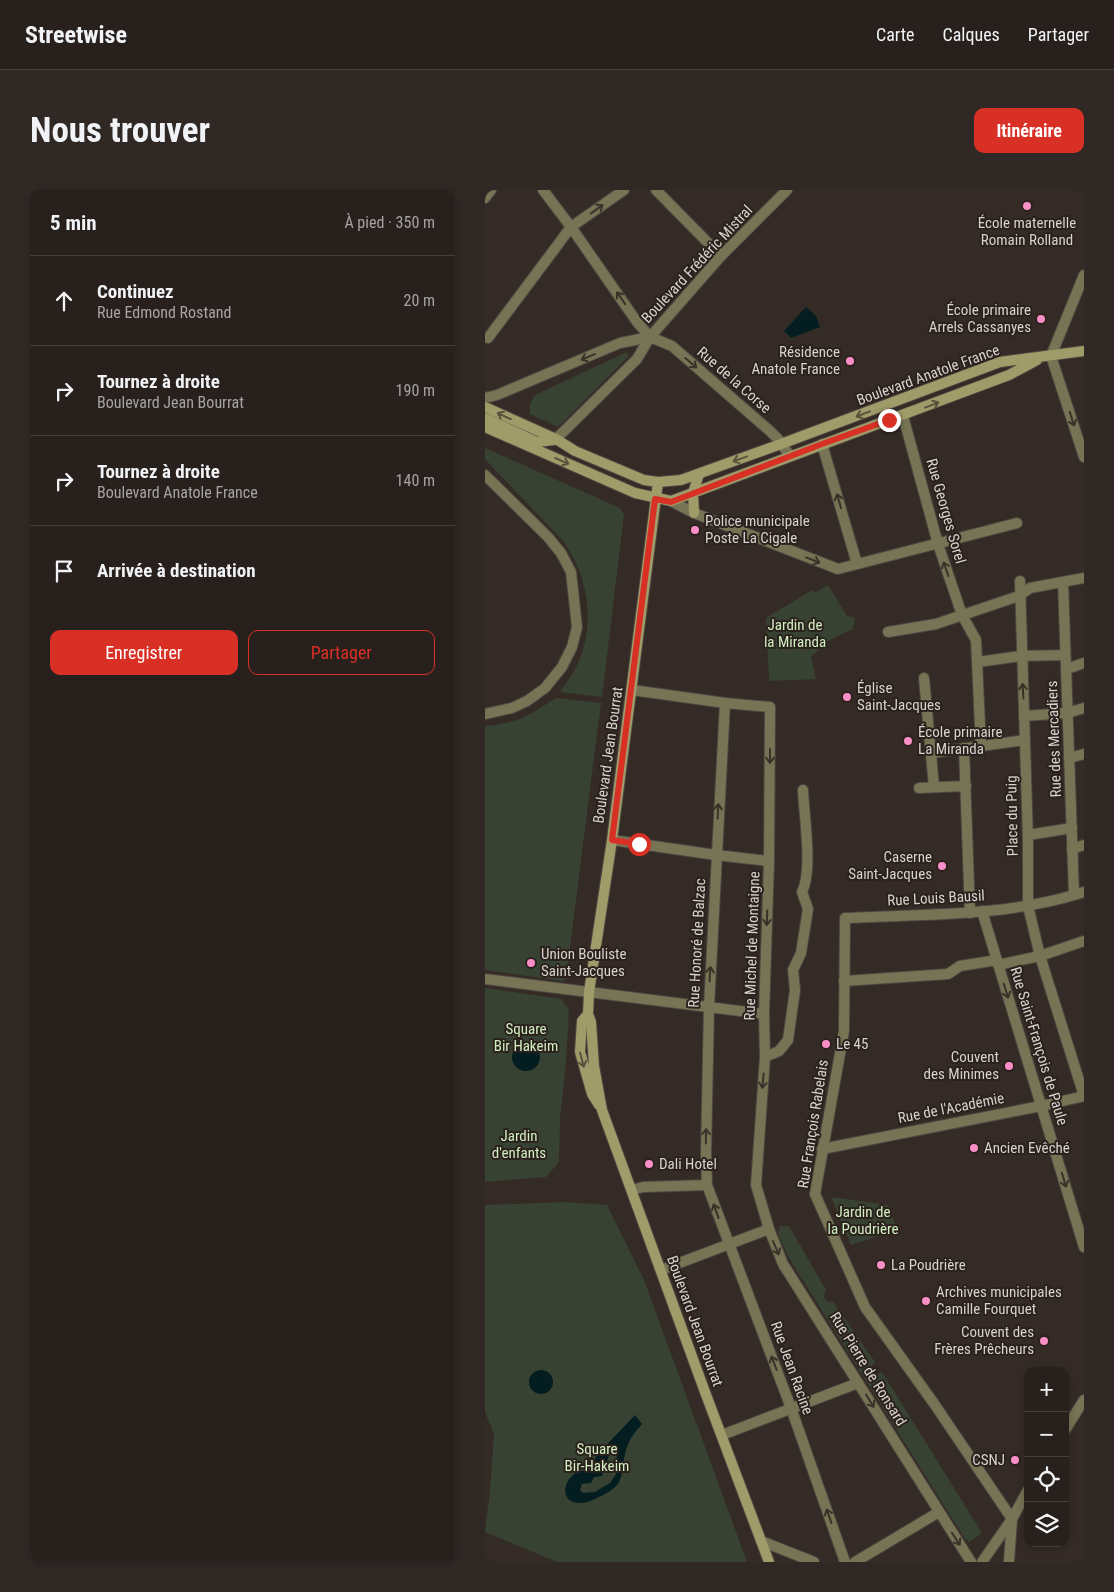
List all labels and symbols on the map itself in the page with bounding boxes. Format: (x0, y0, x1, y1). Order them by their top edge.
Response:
marker: École maternelle Romain Rolland (1021, 200, 1033, 212)
street label: Boulevard Frédéric Mistral (638, 201, 756, 327)
one-way arrow (590, 204, 604, 214)
place label: École maternelle Romain Rolland (978, 214, 1076, 249)
one-way arrow (616, 292, 626, 306)
place label: École primaire Arrels Cassanyes (929, 301, 1031, 336)
marker: École primaire Arrels Cassanyes (1035, 313, 1047, 325)
street label: Boulevard Anatole France (854, 341, 1002, 409)
street label: Rue de la Corse (693, 343, 775, 417)
place label: Résidence Anatole France (751, 343, 840, 378)
one-way arrow (581, 352, 596, 362)
marker: Résidence Anatole France (844, 355, 856, 367)
one-way arrow (684, 357, 697, 368)
one-way arrow (923, 400, 939, 409)
route end (878, 409, 901, 432)
one-way arrow (856, 410, 871, 419)
one-way arrow (1067, 410, 1077, 426)
one-way arrow (497, 411, 512, 420)
one-way arrow (733, 455, 748, 464)
one-way arrow (554, 456, 569, 466)
street label: Rue Georges Sorel (922, 456, 970, 566)
one-way arrow (833, 493, 843, 509)
place label: Police municipale Poste La Cigale (705, 512, 810, 547)
marker: Police municipale Poste La Cigale (689, 524, 701, 536)
one-way arrow (804, 556, 820, 565)
one-way arrow (941, 561, 951, 577)
park label: Jardin de la Miranda (764, 616, 826, 651)
place label: Église Saint-Jacques (857, 679, 941, 714)
street label: Rue des Mercadiers (1043, 680, 1065, 798)
one-way arrow (1018, 683, 1027, 699)
street label: Boulevard Jean Bourrat (589, 686, 627, 824)
marker: Église Saint-Jacques (841, 691, 853, 703)
place label: École primaire La Miranda (918, 723, 1003, 758)
marker: École primaire La Miranda (902, 735, 914, 747)
one-way arrow (765, 748, 775, 764)
street label: Place du Puig (1002, 775, 1022, 857)
one-way arrow (714, 804, 723, 820)
route start (628, 833, 651, 856)
place label: Caserne Saint-Jacques (848, 848, 932, 883)
marker: Caserne Saint-Jacques (936, 860, 948, 872)
street label: Rue Michel de Montaigne (740, 871, 764, 1021)
street label: Rue Honoré de Balzac (685, 878, 709, 1008)
street label: Rue Louis Bausil (887, 886, 985, 910)
one-way arrow (762, 910, 772, 926)
place label: Union Bouliste Saint-Jacques (541, 945, 627, 980)
marker: Union Bouliste Saint-Jacques (525, 957, 537, 969)
street label: Rue Saint-François de Paule (1006, 965, 1072, 1127)
one-way arrow (706, 966, 715, 982)
one-way arrow (1001, 983, 1011, 999)
park label: Square Bir Hakeim (494, 1020, 558, 1055)
place label: Le 45 (836, 1035, 868, 1053)
marker: Le 45 (820, 1038, 832, 1050)
place label: Couvent des Minimes (924, 1048, 999, 1083)
one-way arrow (578, 1051, 587, 1067)
street label: Rue François Rabelais (794, 1058, 832, 1190)
marker: Couvent des Minimes (1003, 1060, 1015, 1072)
one-way arrow (758, 1072, 768, 1088)
street label: Rue de l'Académie (896, 1089, 1006, 1127)
park label: Jardin d'enfants (492, 1127, 546, 1162)
one-way arrow (701, 1128, 711, 1144)
place label: Ancien Evêché (984, 1139, 1070, 1157)
marker: Ancien Evêché (968, 1142, 980, 1154)
place label: Dali Hotel (659, 1155, 717, 1173)
marker: Dali Hotel (643, 1158, 655, 1170)
one-way arrow (1059, 1172, 1069, 1188)
park label: Jardin de la Poudrière (827, 1203, 899, 1238)
one-way arrow (711, 1204, 720, 1219)
one-way arrow (772, 1240, 782, 1255)
street label: Boulevard Jean Bourrat (663, 1253, 727, 1389)
place label: La Poudrière (891, 1256, 966, 1274)
marker: La Poudrière (875, 1259, 887, 1271)
place label: Archives municipales Camille Fourquet (936, 1283, 1062, 1318)
marker: Archives municipales Camille Fourquet (920, 1295, 932, 1307)
street label: Rue Pierre de Ronsard (826, 1309, 910, 1429)
street label: Rue Jean Racine (767, 1319, 817, 1417)
place label: Couvent des Frères Prêcheurs (934, 1323, 1034, 1358)
marker: Couvent des Frères Prêcheurs (1038, 1335, 1050, 1347)
one-way arrow (769, 1356, 778, 1371)
one-way arrow (865, 1394, 875, 1408)
park label: Square Bir-Hakeim (565, 1440, 629, 1475)
place label: CSNJ (972, 1451, 1005, 1469)
marker: CSNJ (1009, 1454, 1021, 1466)
one-way arrow (824, 1509, 833, 1524)
one-way arrow (952, 1531, 962, 1545)

